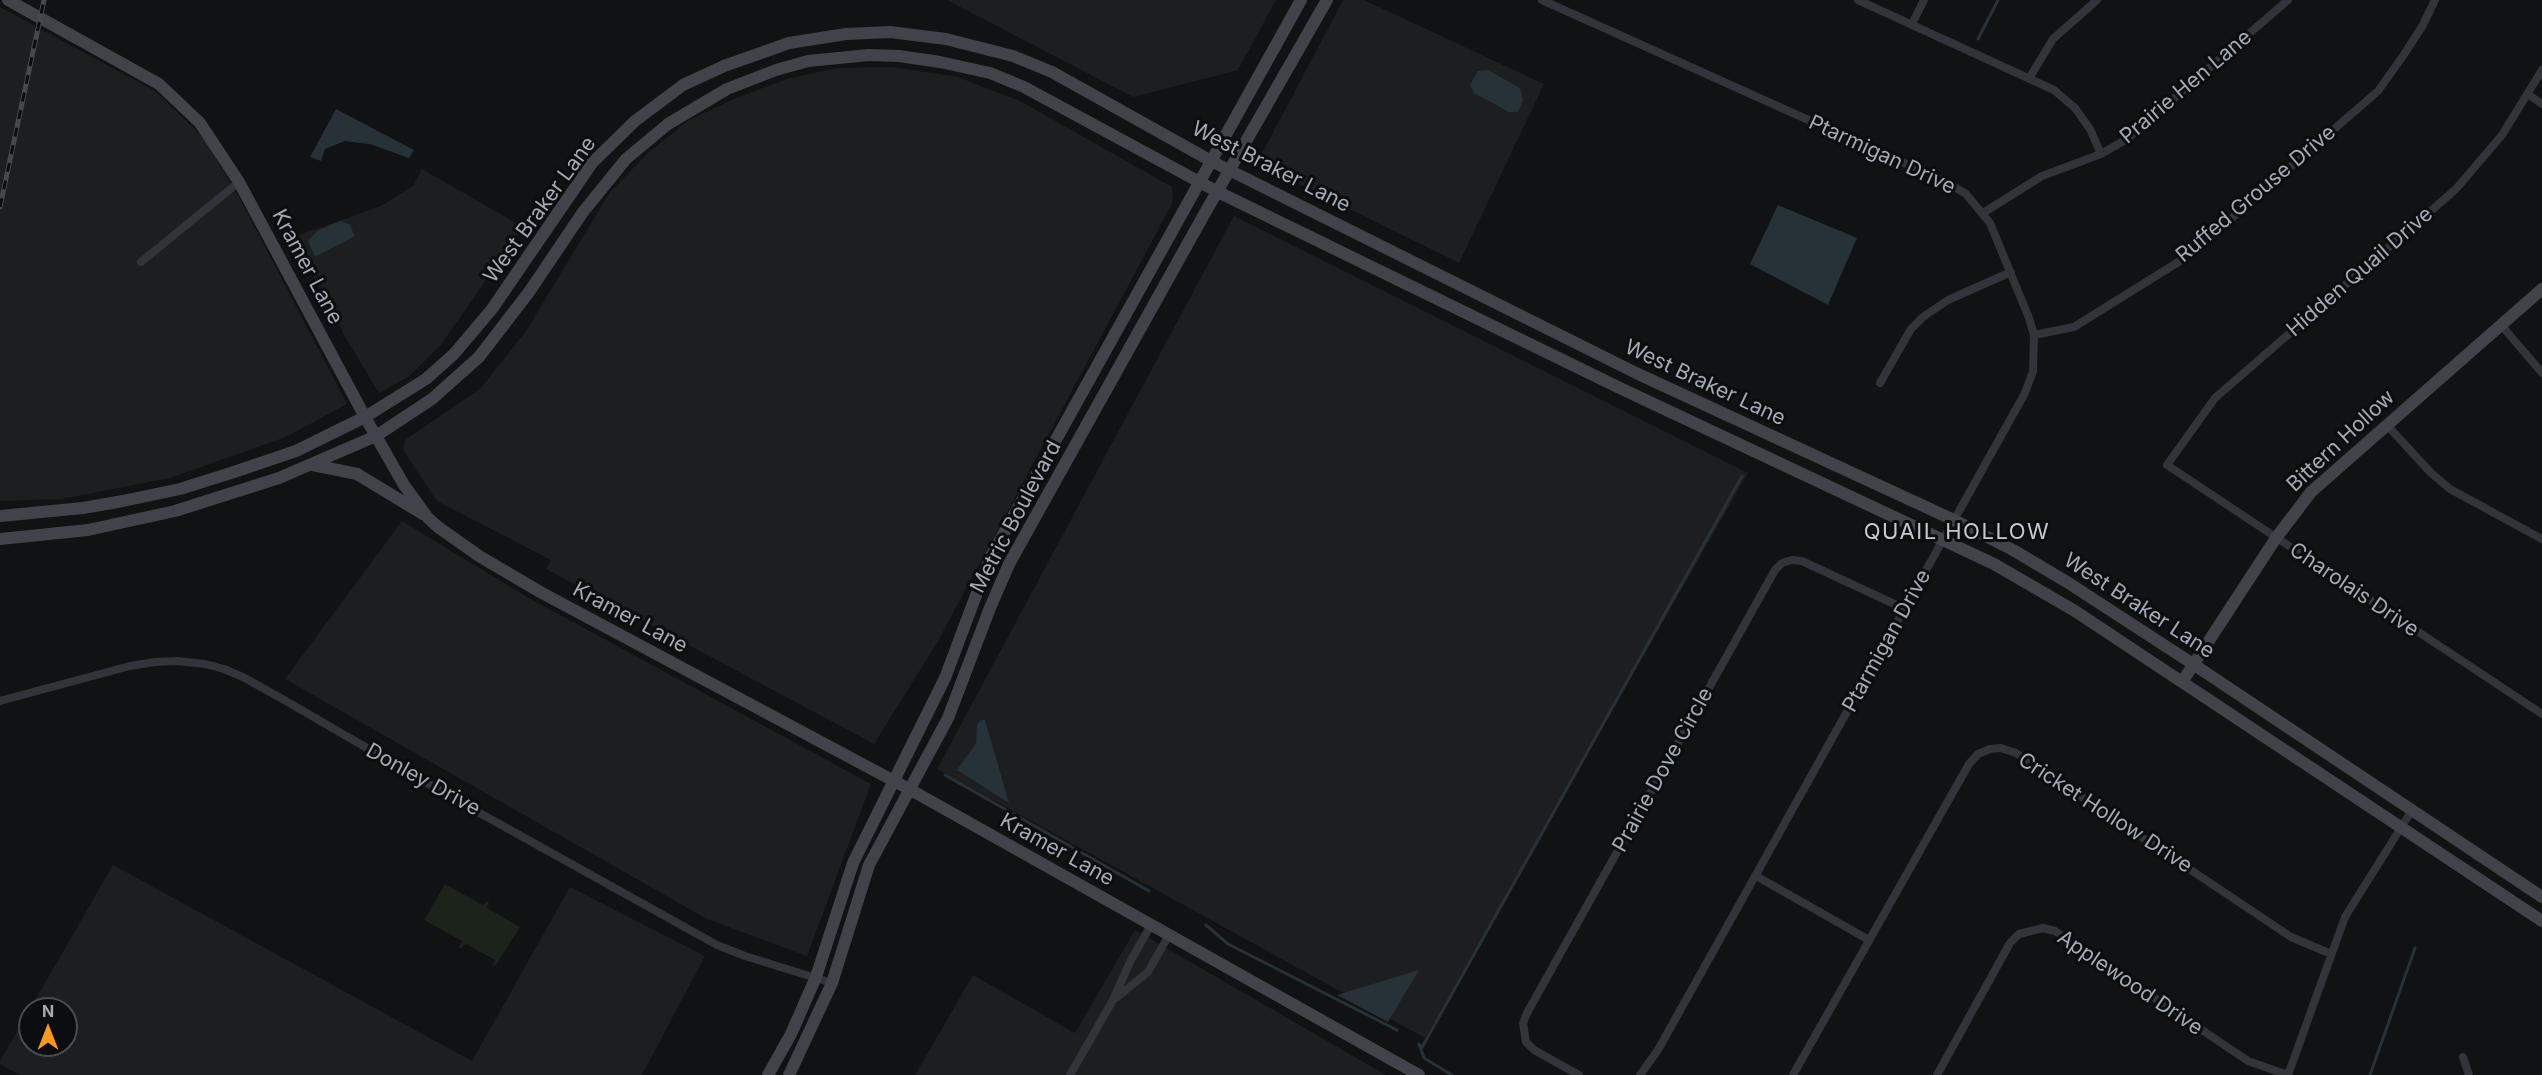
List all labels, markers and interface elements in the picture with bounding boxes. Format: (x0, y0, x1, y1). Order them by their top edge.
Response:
street label: Prairie Hen Lane (2115, 25, 2257, 149)
street label: Ptarmigan Drive (1805, 110, 1959, 200)
street label: West Braker Lane (1187, 116, 1355, 218)
street label: Ruffed Grouse Drive (2171, 120, 2341, 268)
street label: West Braker Lane (478, 132, 602, 288)
street label: Hidden Quail Drive (2282, 202, 2438, 342)
street label: Kramer Lane (266, 205, 348, 329)
street label: West Braker Lane (1621, 335, 1789, 431)
street label: Bittern Hollow (2282, 385, 2400, 497)
street label: Metric Boulevard (965, 437, 1067, 597)
district label: QUAIL HOLLOW (1864, 519, 2050, 545)
street label: Charolais Drive (2284, 537, 2424, 643)
street label: West Braker Lane (2059, 548, 2219, 664)
street label: Ptarmigan Drive (1837, 565, 1937, 717)
street label: Kramer Lane (568, 577, 692, 659)
street label: Prairie Dove Circle (1607, 683, 1719, 857)
street label: Donley Drive (361, 738, 485, 822)
street label: Cricket Hollow Drive (2013, 747, 2197, 879)
street label: Kramer Lane (996, 808, 1118, 892)
street label: Applewood Drive (2052, 925, 2208, 1041)
north arrow (18, 997, 78, 1057)
text: N (42, 1001, 54, 1021)

